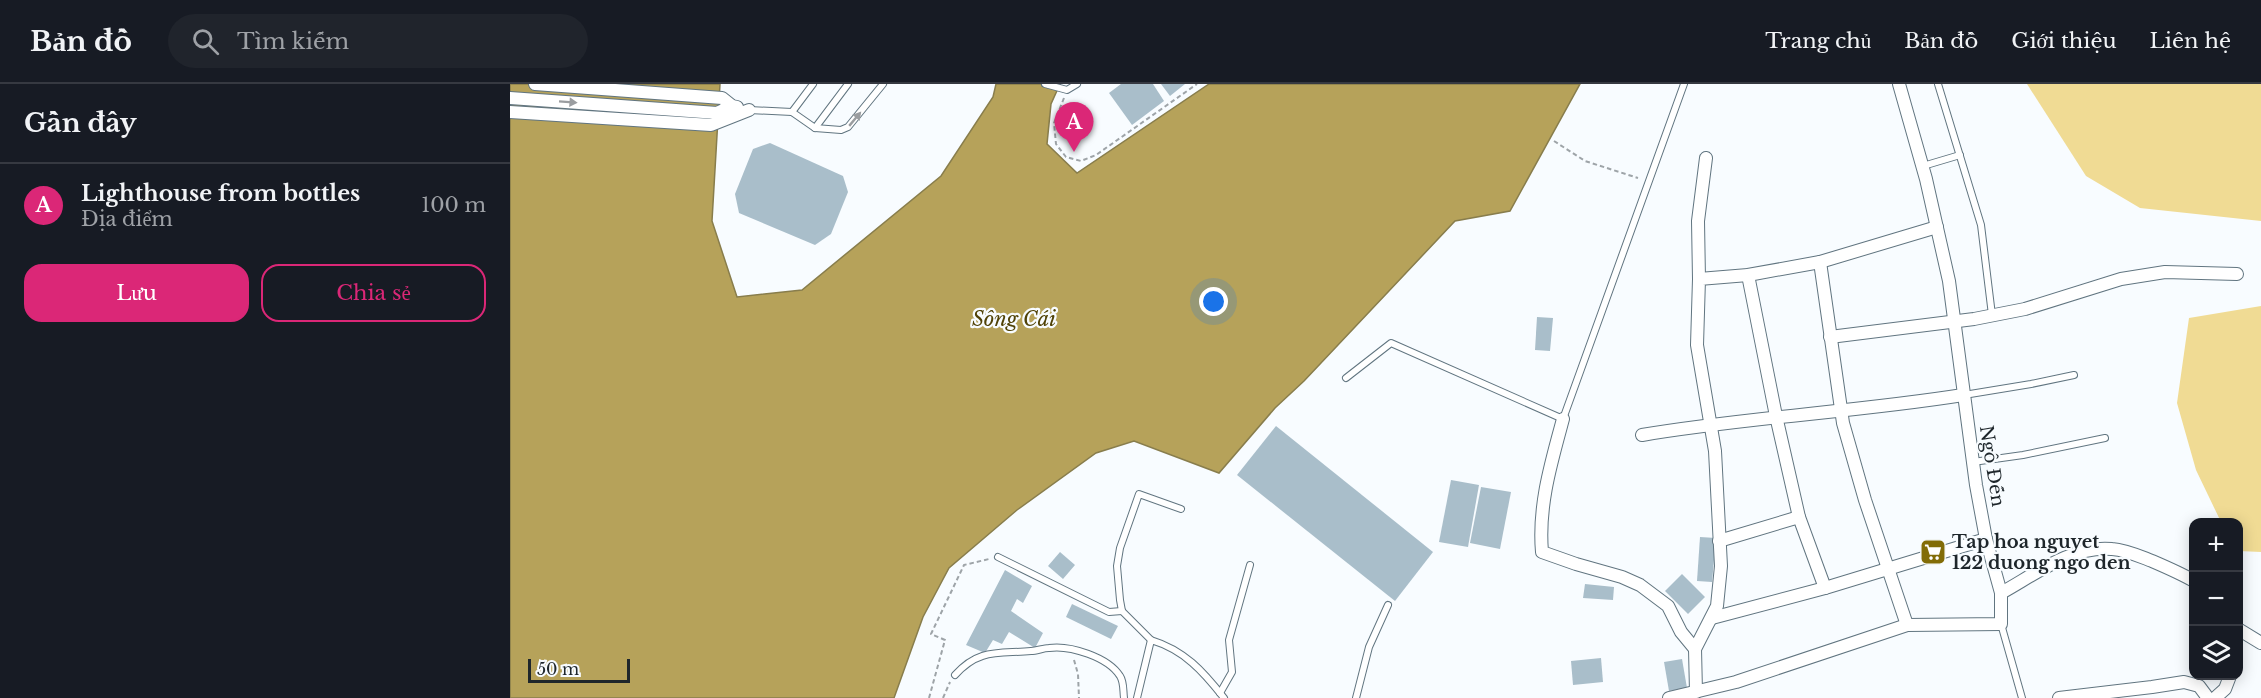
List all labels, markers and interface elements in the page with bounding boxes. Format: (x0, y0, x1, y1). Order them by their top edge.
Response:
search box (168, 14, 588, 68)
text: Bản đồ (30, 24, 132, 59)
icon: search (189, 25, 222, 58)
text: Tìm kiếm (237, 28, 349, 55)
text: Trang chủ (1765, 28, 1871, 54)
text: Bản đồ (1904, 28, 1978, 54)
text: Giới thiệu (2011, 28, 2117, 54)
text: Liên hệ (2150, 28, 2231, 54)
one-way arrow (559, 97, 578, 107)
pin: A (1054, 103, 1094, 152)
text: Gần đây (24, 107, 137, 139)
one-way arrow (848, 112, 861, 127)
text: Lighthouse from bottles (81, 180, 360, 207)
text: A (35, 193, 52, 217)
text: 100 m (421, 193, 486, 217)
text: Địa điểm (81, 207, 173, 231)
button: Lưu (24, 264, 249, 322)
button: Chia sẻ (261, 264, 486, 322)
your location (1199, 287, 1228, 316)
water label: Sông Cái (972, 307, 1056, 331)
street label: Ngô Đến (1975, 424, 2009, 508)
map controls (2189, 518, 2243, 680)
button: + (2189, 518, 2243, 572)
place label: Tap hoa nguyet 122 duong ngo den (1952, 531, 2131, 574)
supermarket icon: Tap hoa nguyet 122 duong ngo den (1918, 537, 1948, 567)
button: − (2189, 572, 2243, 626)
button: layers (2189, 626, 2243, 680)
scale bar (528, 656, 630, 684)
text: 50 m (537, 659, 579, 679)

